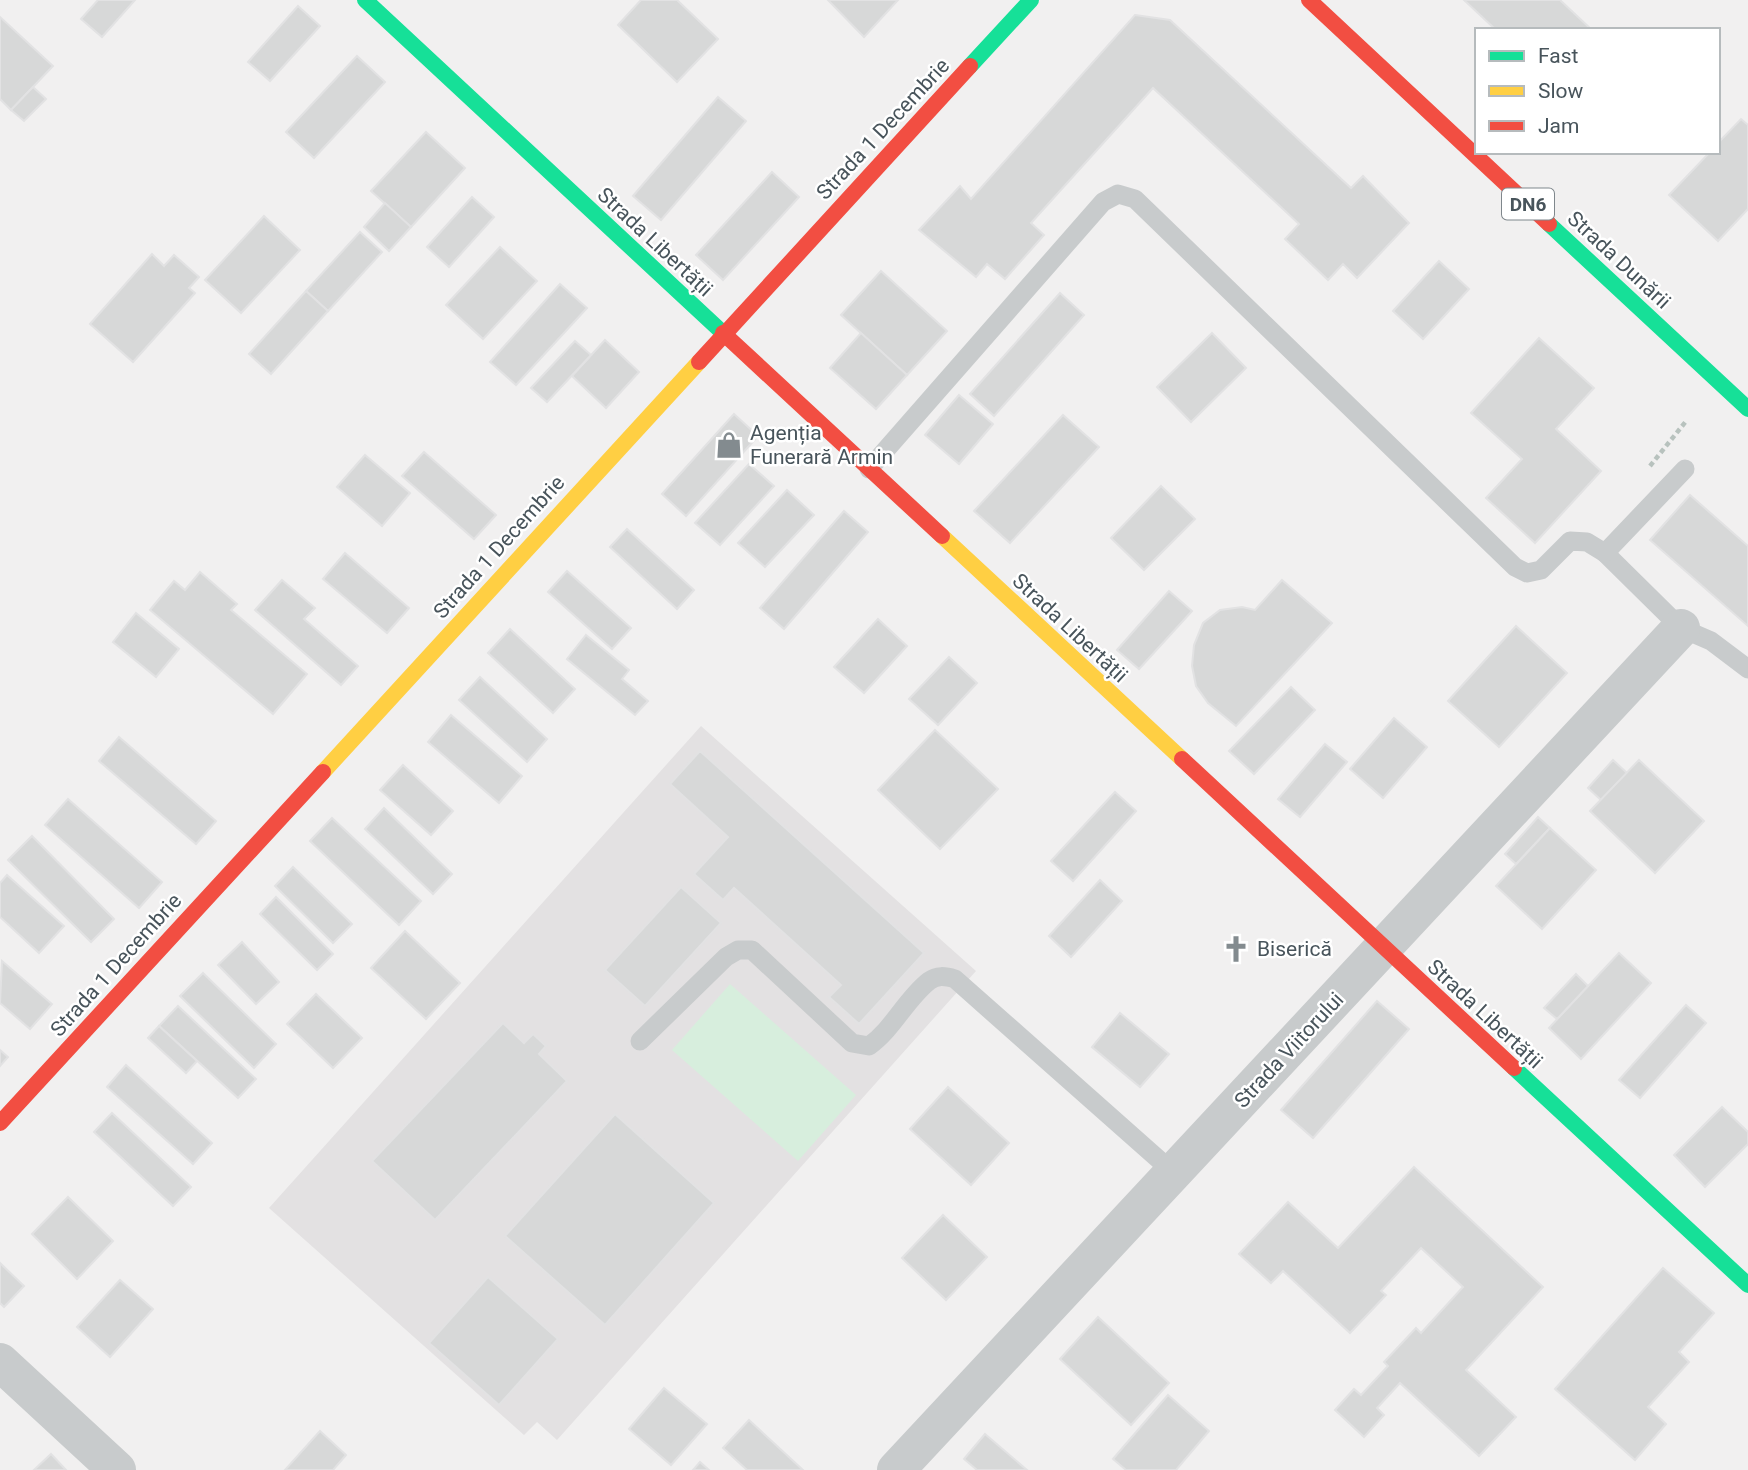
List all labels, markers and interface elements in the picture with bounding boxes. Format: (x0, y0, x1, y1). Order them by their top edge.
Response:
legend (1475, 28, 1720, 154)
text: Fast (1538, 44, 1579, 68)
street label: Strada 1 Decembrie (812, 54, 954, 204)
text: Slow (1538, 79, 1584, 103)
text: Jam (1538, 114, 1579, 138)
street label: Strada Libertății (592, 183, 717, 302)
road number: DN6 (1502, 188, 1554, 220)
street label: Strada Dunării (1563, 206, 1675, 314)
place label: Agenția Funerară Armin (750, 421, 893, 469)
shop icon: Agenția Funerară Armin (714, 430, 744, 460)
street label: Strada 1 Decembrie (429, 471, 569, 623)
street label: Strada Libertății (1007, 569, 1132, 688)
street label: Strada 1 Decembrie (46, 889, 186, 1041)
church icon: Biserică (1221, 934, 1251, 964)
place label: Biserică (1257, 937, 1332, 961)
street label: Strada Libertății (1422, 955, 1547, 1074)
street label: Strada Viitorului (1230, 987, 1348, 1113)

